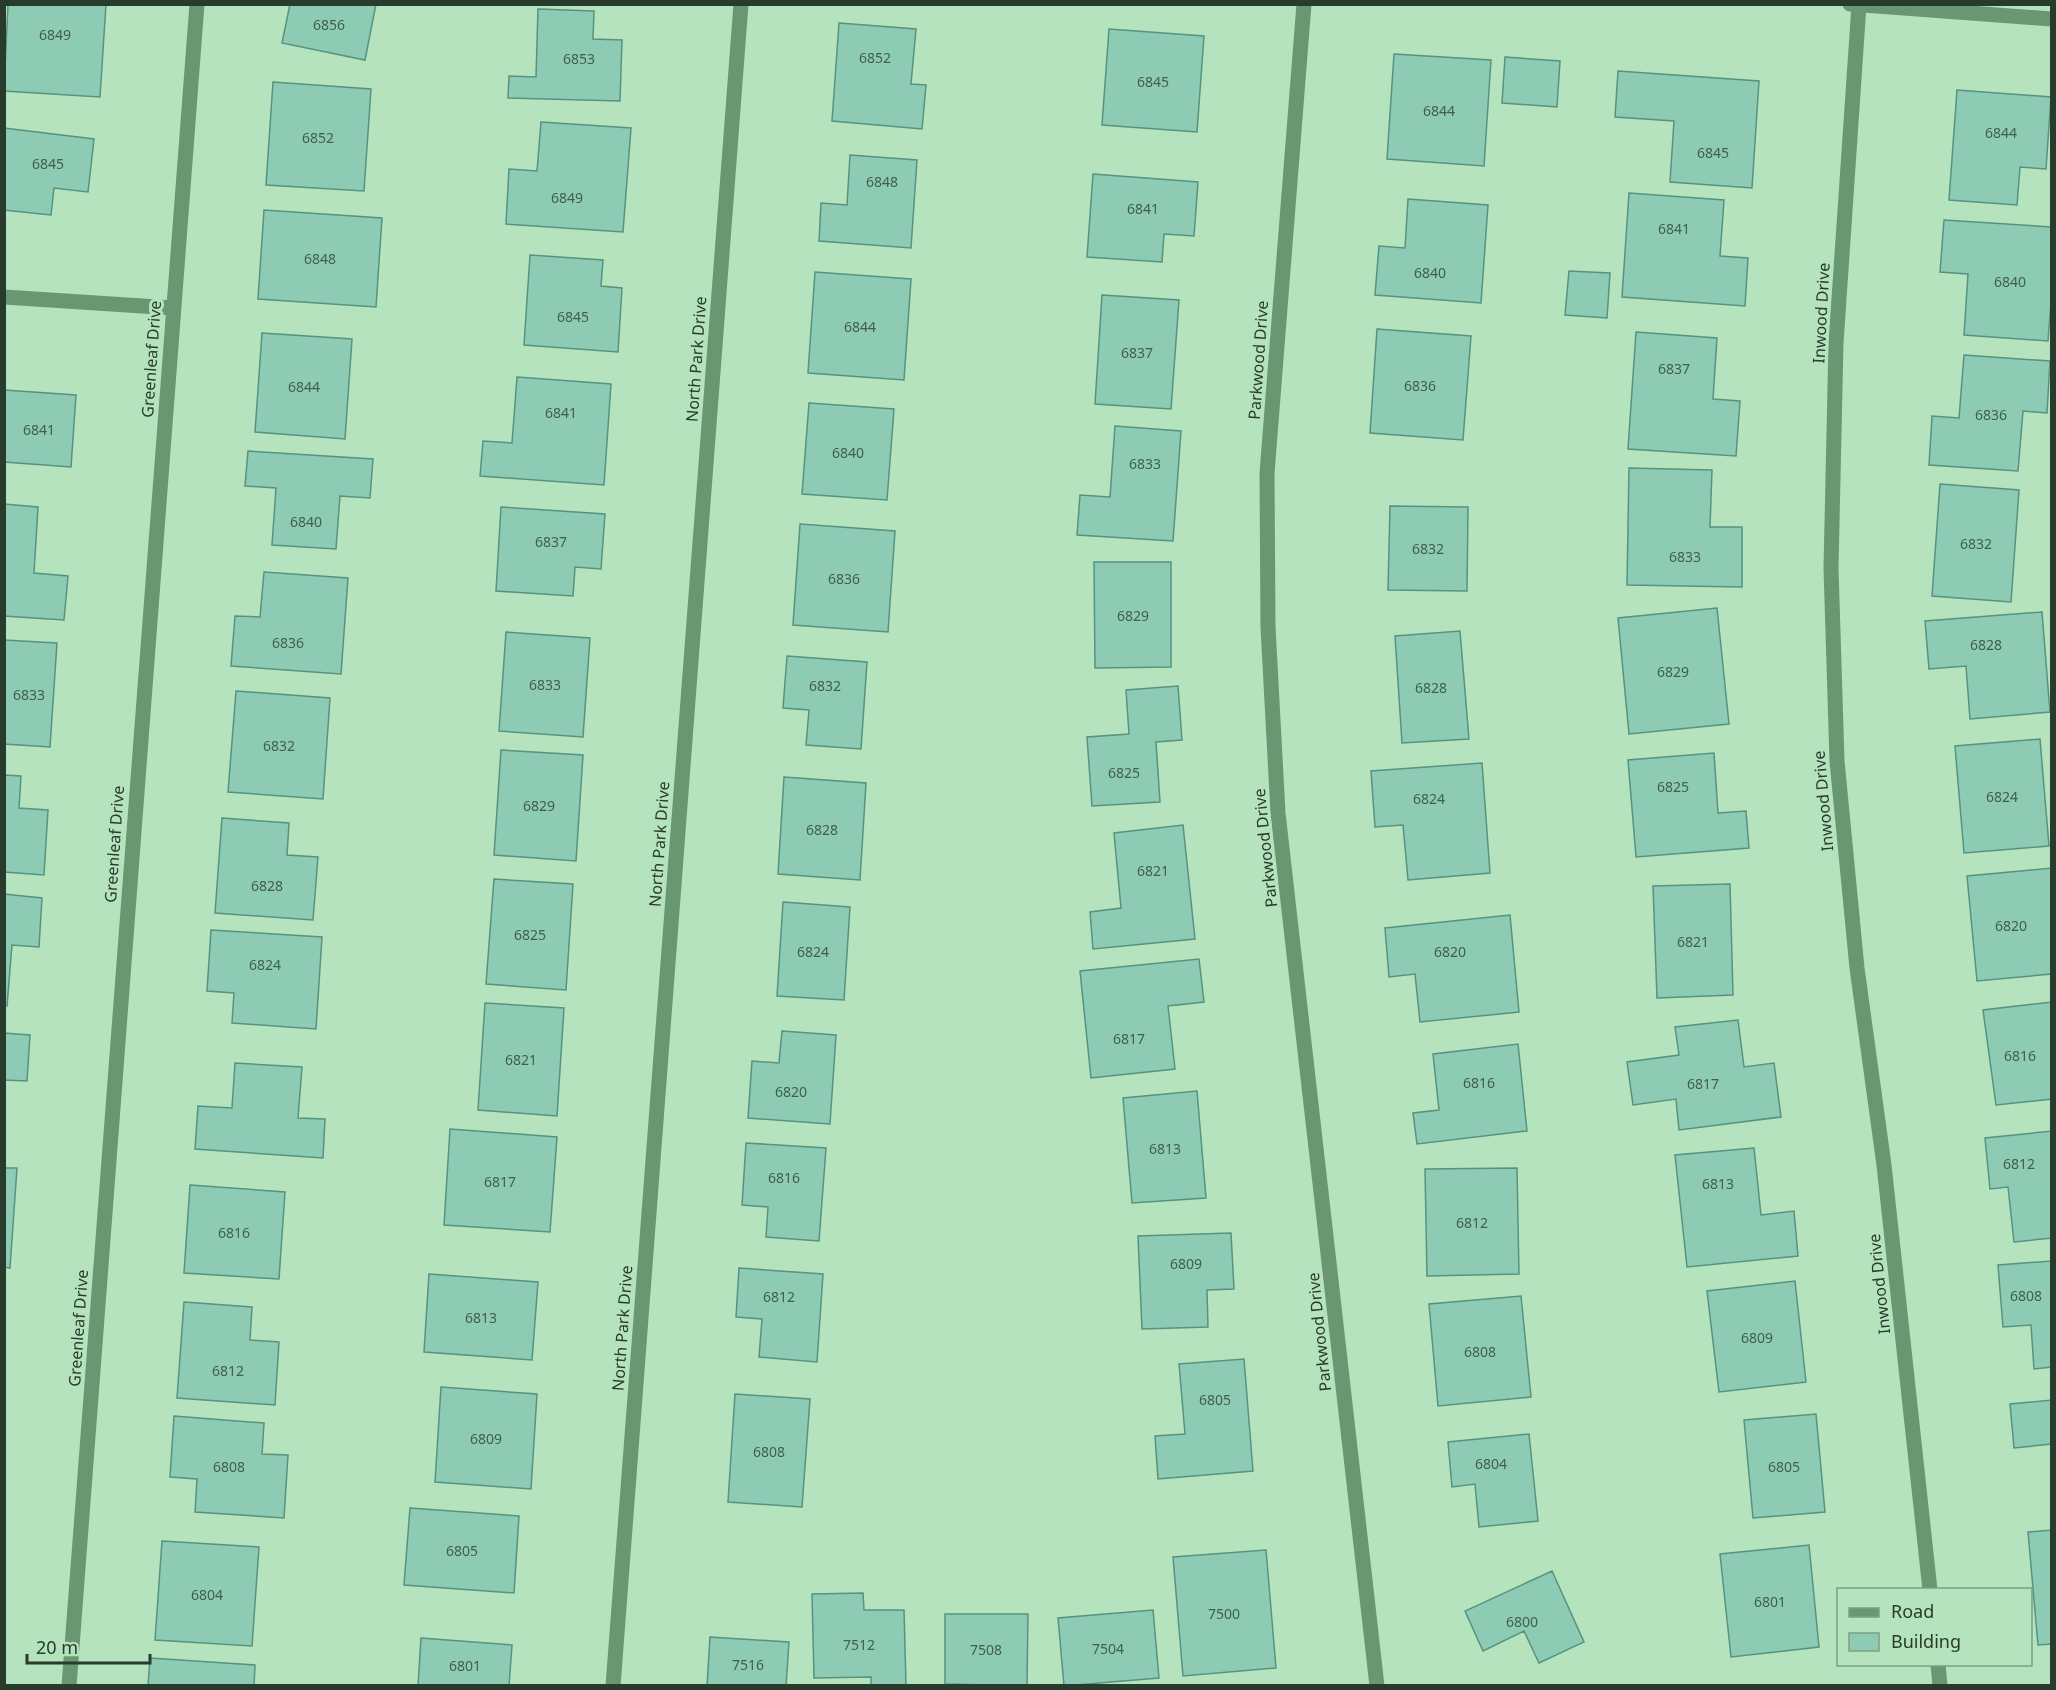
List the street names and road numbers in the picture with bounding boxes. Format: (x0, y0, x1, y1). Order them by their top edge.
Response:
street label: Inwood Drive (1807, 262, 1835, 364)
street label: North Park Drive (681, 295, 711, 423)
street label: Greenleaf Drive (136, 300, 166, 418)
street label: Parkwood Drive (1243, 300, 1273, 420)
street label: Inwood Drive (1808, 750, 1838, 852)
street label: North Park Drive (644, 780, 674, 908)
street label: Greenleaf Drive (99, 785, 129, 903)
street label: Parkwood Drive (1248, 788, 1282, 908)
street label: Inwood Drive (1863, 1233, 1895, 1335)
street label: North Park Drive (607, 1264, 637, 1392)
street label: Greenleaf Drive (63, 1269, 93, 1387)
street label: Parkwood Drive (1302, 1272, 1336, 1392)

